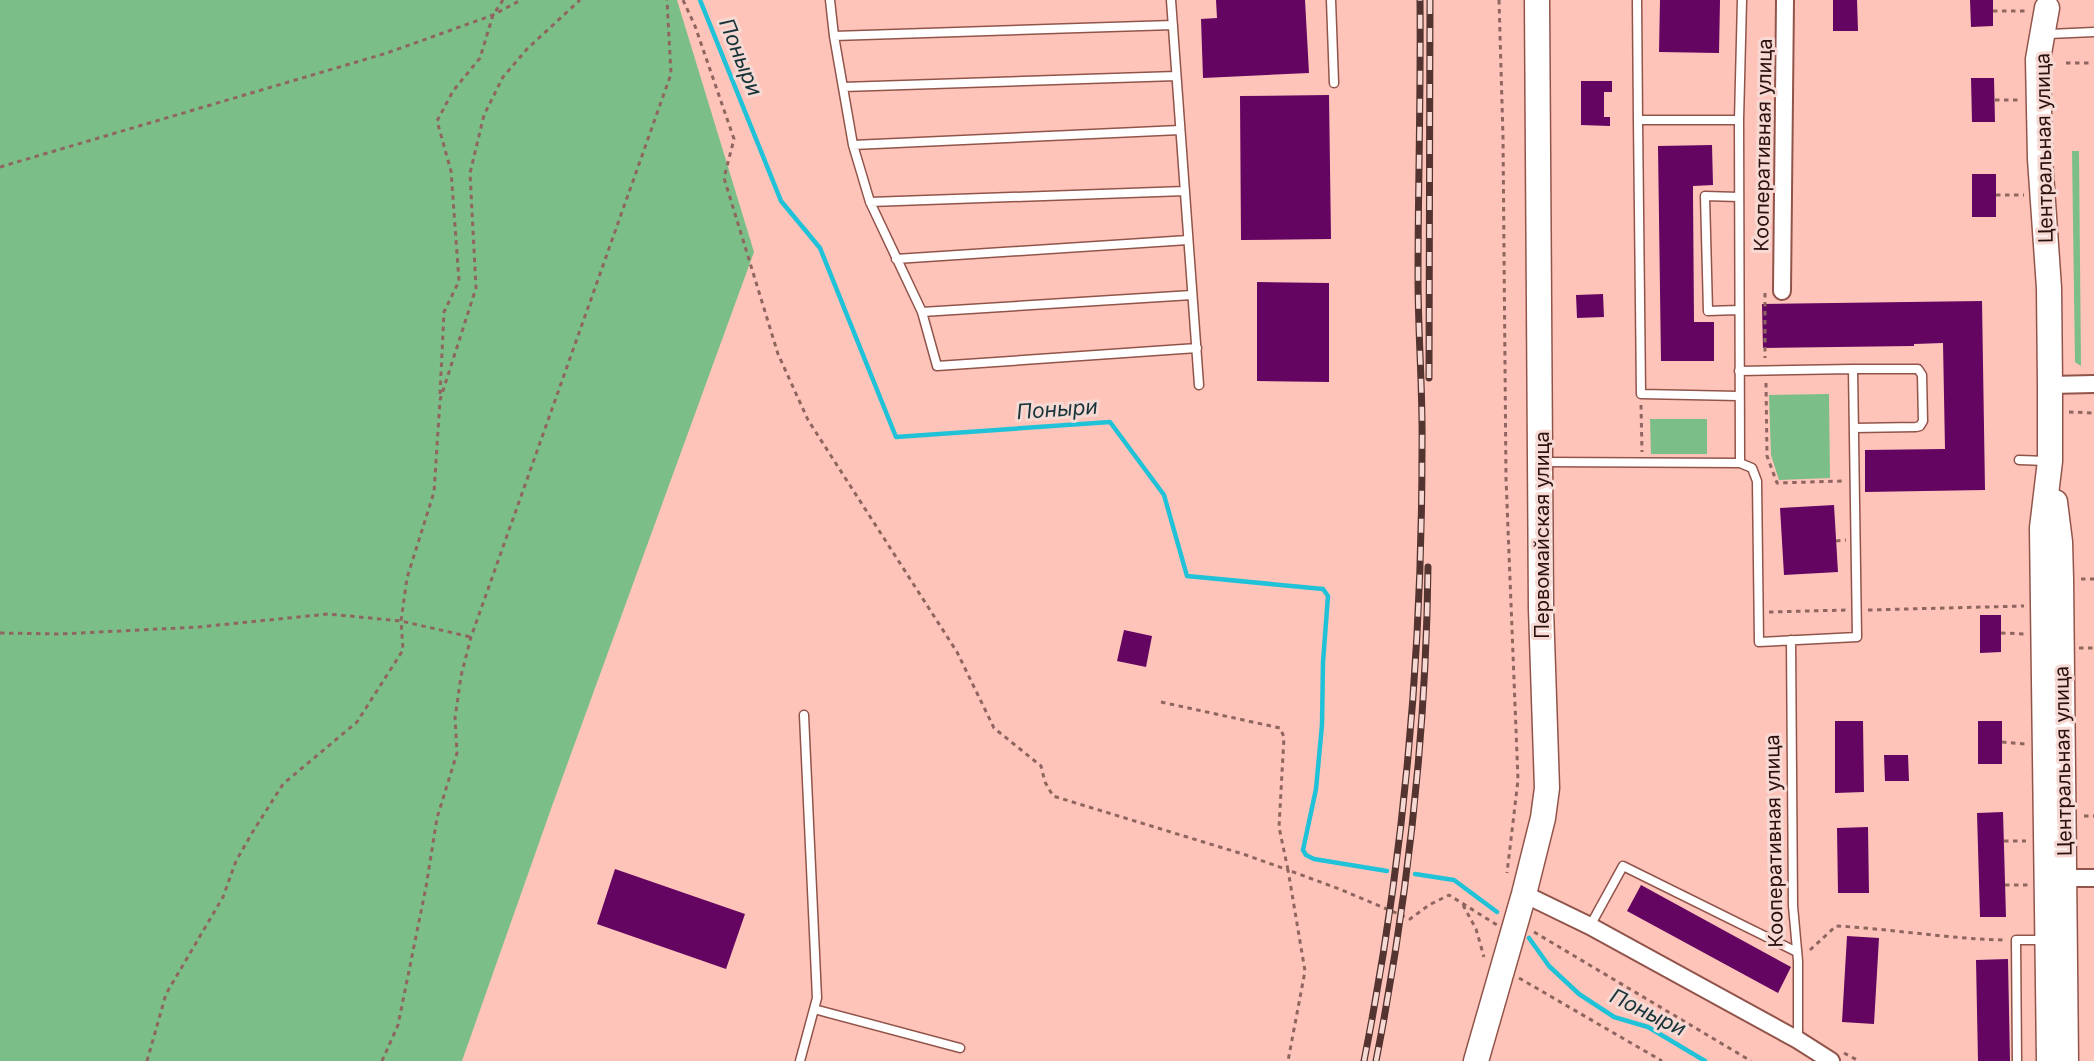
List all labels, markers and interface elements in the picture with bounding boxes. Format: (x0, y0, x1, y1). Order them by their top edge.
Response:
water label: Поныри (714, 15, 768, 99)
street label: Кооперативная улица (1749, 38, 1777, 252)
street label: Центральная улица (2030, 53, 2058, 243)
water label: Поныри (1016, 394, 1098, 424)
street label: Первомайская улица (1530, 431, 1554, 639)
street label: Центральная улица (2049, 666, 2077, 856)
street label: Кооперативная улица (1760, 734, 1788, 948)
water label: Поныри (1606, 983, 1690, 1041)

